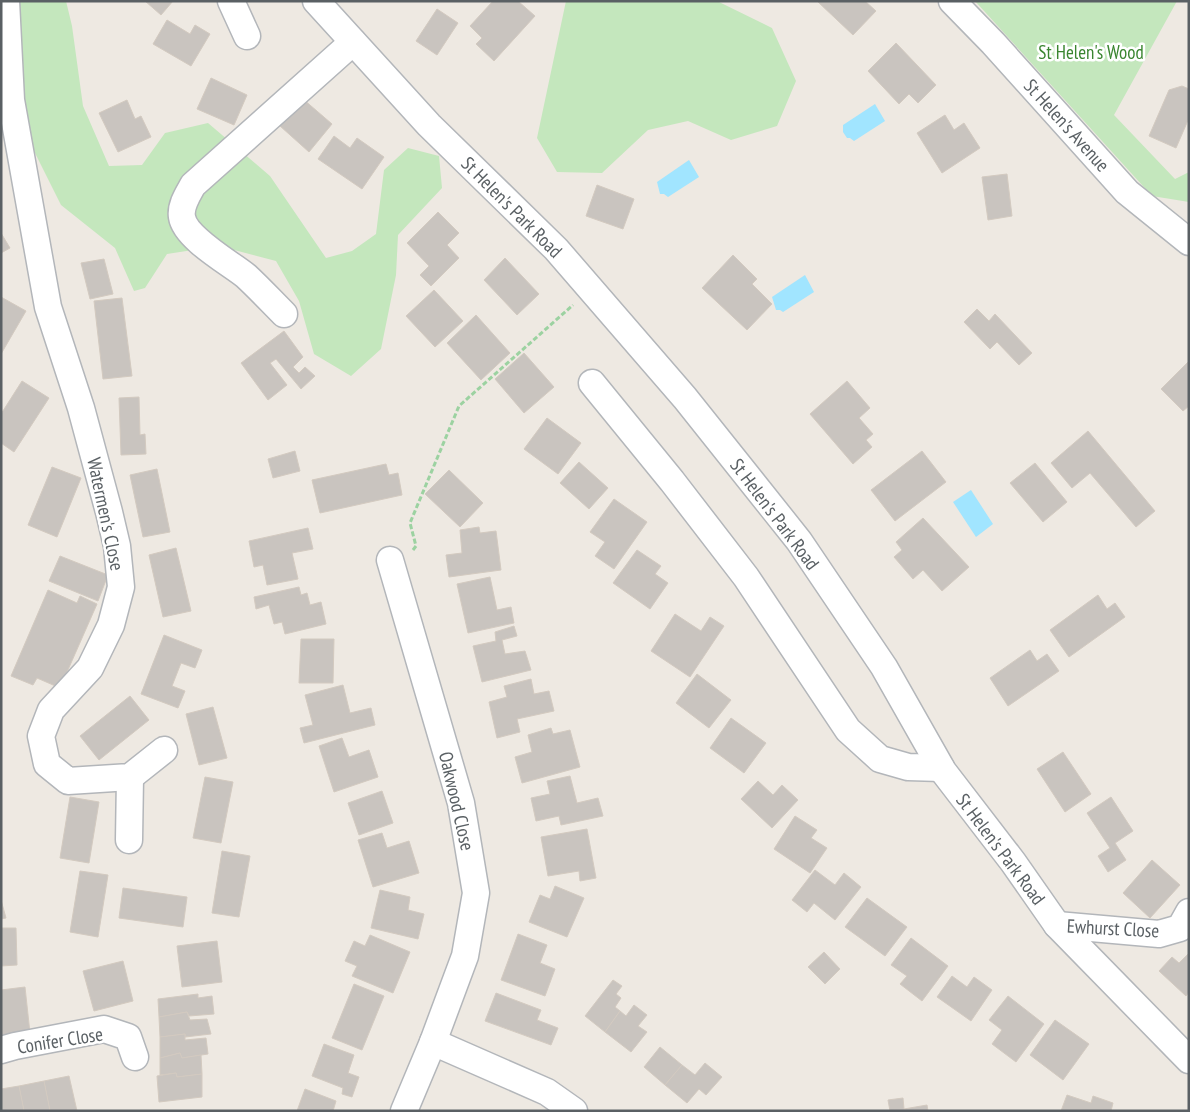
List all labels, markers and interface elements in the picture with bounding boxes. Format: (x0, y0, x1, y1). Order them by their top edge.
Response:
park label: St Helen's Wood (1038, 40, 1144, 64)
street label: St Helen's Avenue (1019, 74, 1115, 176)
street label: St Helen's Park Road (456, 151, 568, 263)
street label: St Helen's Park Road (725, 454, 825, 574)
street label: Watermen's Close (82, 455, 130, 573)
street label: Oakwood Close (434, 749, 480, 853)
street label: St Helen's Park Road (951, 789, 1051, 909)
street label: Ewhurst Close (1066, 914, 1160, 942)
street label: Conifer Close (16, 1021, 105, 1059)

